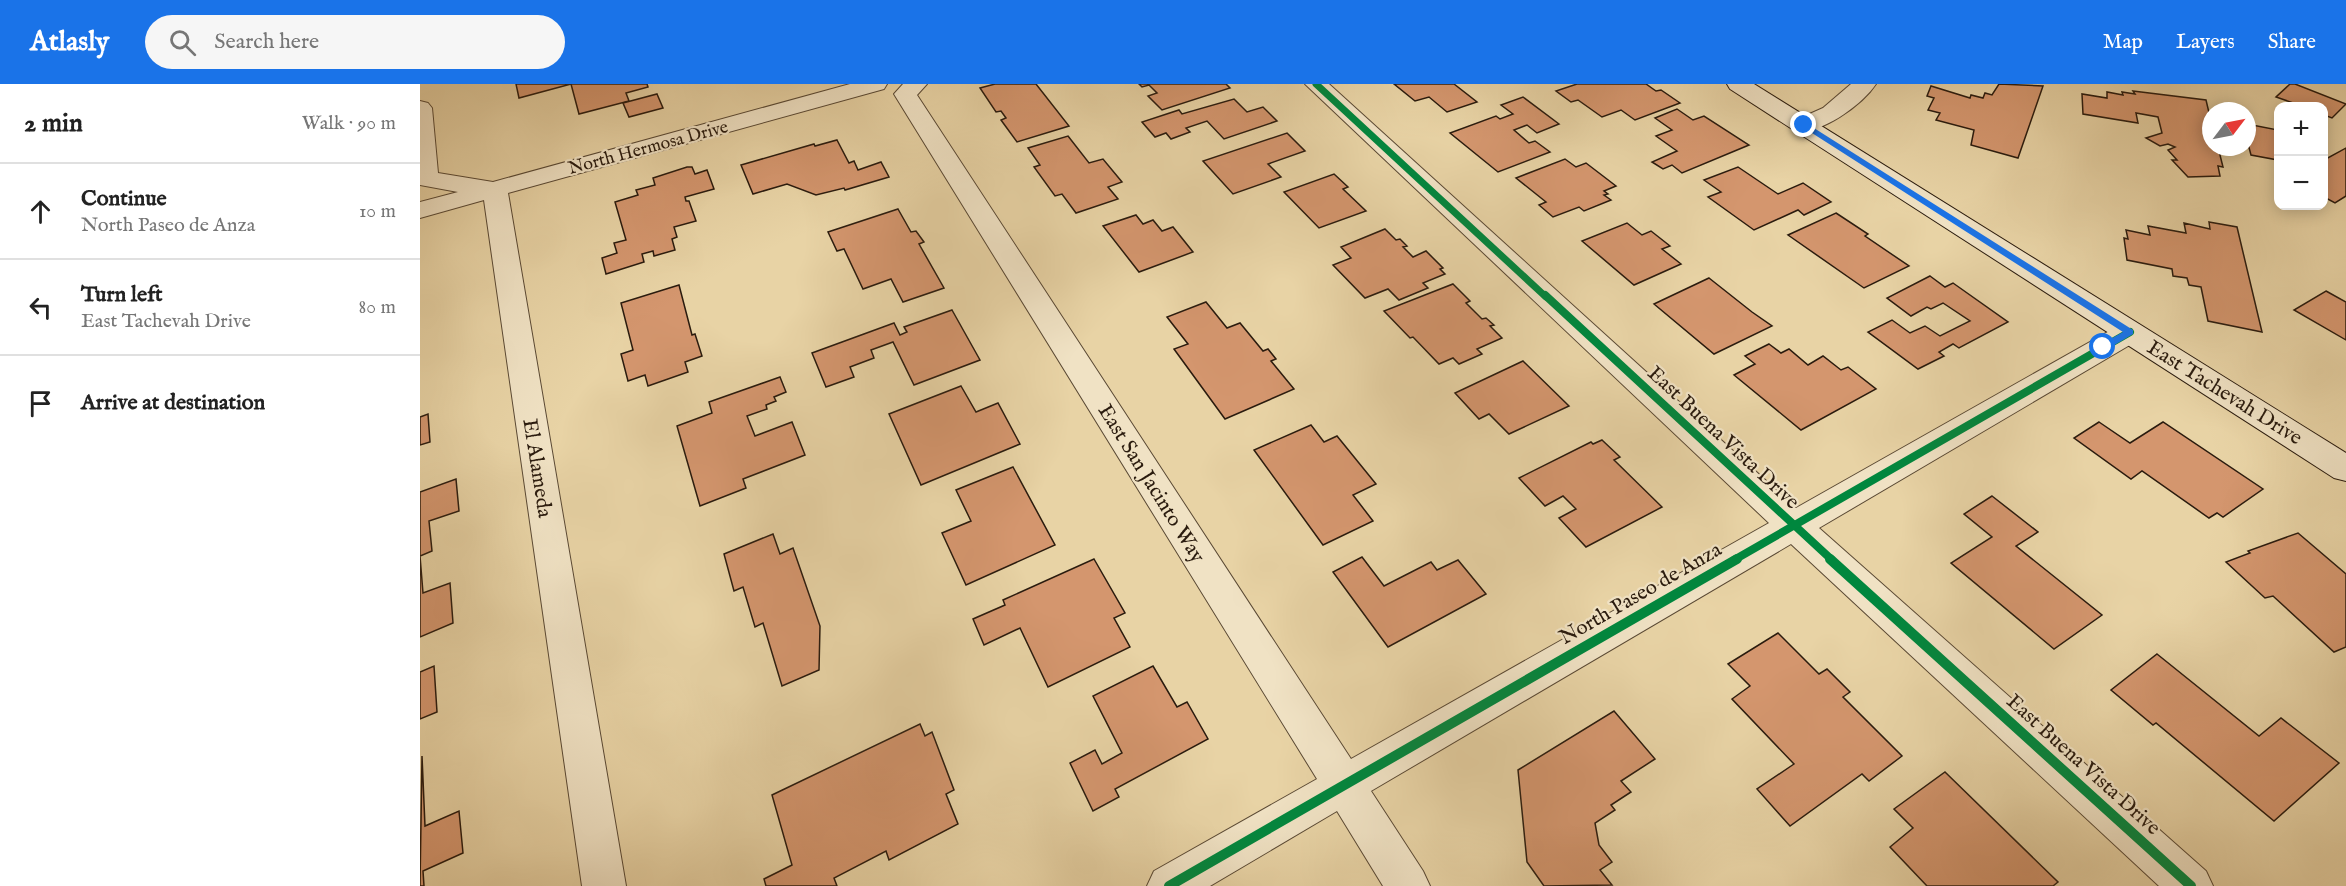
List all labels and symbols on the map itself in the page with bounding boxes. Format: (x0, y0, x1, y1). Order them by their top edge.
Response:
north arrow (2202, 102, 2256, 156)
route end (1790, 111, 1816, 137)
street label: North Hermosa Drive (566, 116, 731, 181)
route start (2089, 333, 2115, 359)
street label: East Tachevah Drive (2141, 335, 2307, 452)
street label: East Buena Vista Drive (1641, 361, 1805, 516)
street label: East San Jacinto Way (1091, 399, 1211, 569)
street label: El Alameda (515, 417, 558, 521)
street label: North Paseo de Anza (1555, 536, 1728, 652)
street label: East Buena Vista Drive (2000, 689, 2166, 842)

